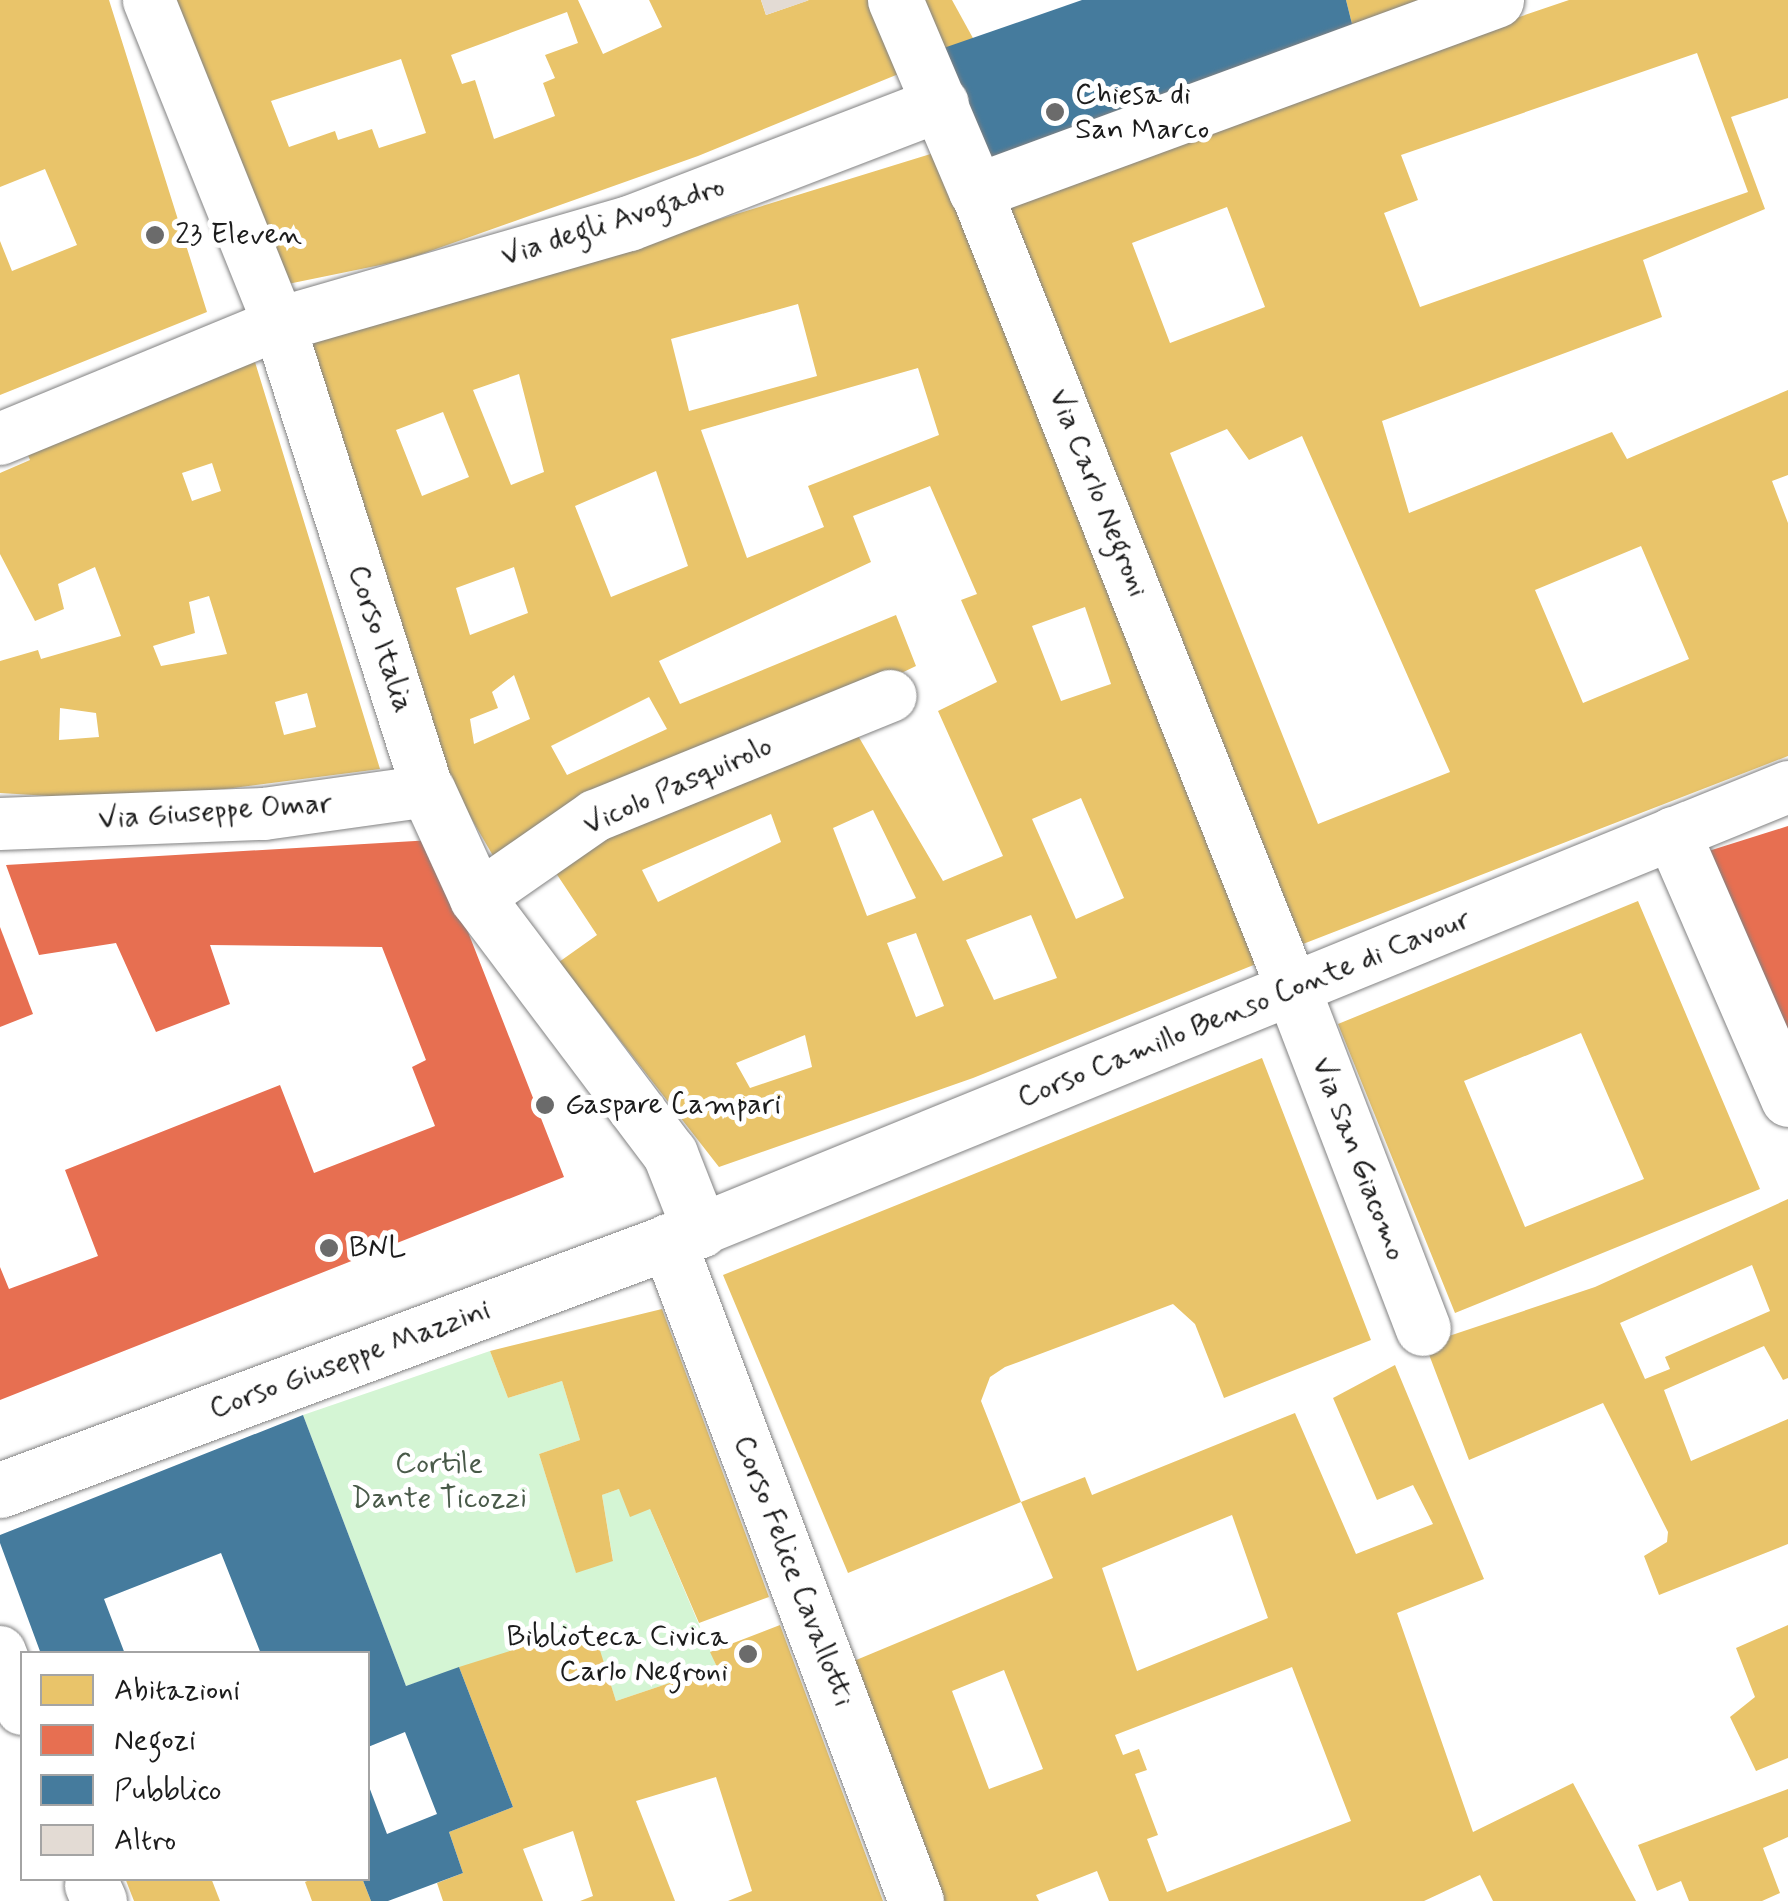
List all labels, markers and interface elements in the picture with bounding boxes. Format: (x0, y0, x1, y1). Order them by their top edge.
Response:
place label: Chiesa di San Marco (1075, 77, 1210, 148)
marker: Chiesa di San Marco (1044, 101, 1066, 123)
street label: Via degli Avogadro (497, 169, 729, 275)
place label: 23 Eleven (175, 217, 302, 253)
marker: 23 Eleven (144, 224, 166, 246)
street label: Via Carlo Negroni (1040, 385, 1156, 601)
street label: Corso Italia (338, 558, 422, 720)
street label: Vicolo Pasquirolo (578, 728, 778, 844)
street label: Via Giuseppe Omar (98, 786, 332, 838)
street label: Corso Camillo Benso Conte di Cavour (1016, 903, 1472, 1115)
street label: Via San Giacomo (1302, 1051, 1414, 1267)
place label: Gaspare Campari (565, 1087, 780, 1123)
marker: Gaspare Campari (534, 1094, 556, 1116)
place label: BNL (349, 1230, 407, 1266)
marker: BNL (318, 1237, 340, 1259)
street label: Corso Giuseppe Mazzini (206, 1293, 494, 1427)
street label: Corso Felice Cavallotti (725, 1430, 861, 1712)
park label: Cortile Dante Ticozzi (353, 1446, 525, 1516)
place label: Biblioteca Civica Carlo Negroni (506, 1619, 728, 1690)
marker: Biblioteca Civica Carlo Negroni (737, 1643, 759, 1665)
legend (20, 1651, 370, 1881)
text: Abitazioni (114, 1671, 240, 1710)
text: Negozi (114, 1721, 196, 1760)
text: Pubblico (114, 1771, 222, 1810)
text: Altro (114, 1821, 176, 1860)

